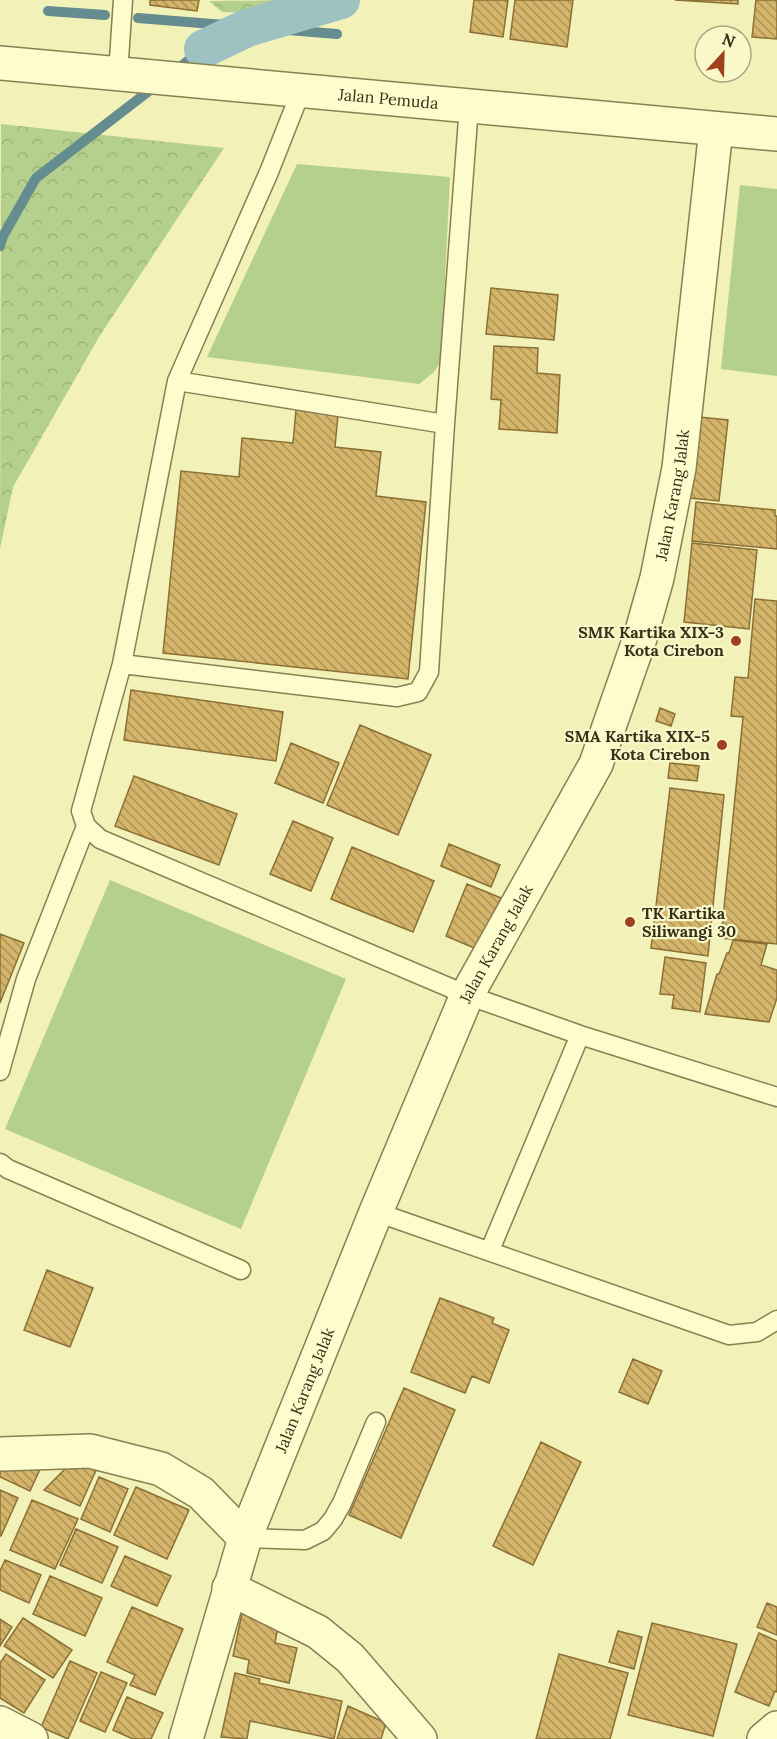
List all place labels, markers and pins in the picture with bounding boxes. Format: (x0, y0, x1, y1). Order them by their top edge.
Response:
place label: SMK Kartika XIX-3 Kota Cirebon (578, 622, 724, 660)
marker: SMK Kartika XIX-3 Kota Cirebon (729, 634, 743, 648)
place label: SMA Kartika XIX-5 Kota Cirebon (565, 726, 710, 764)
marker: SMA Kartika XIX-5 Kota Cirebon (715, 738, 729, 752)
place label: TK Kartika Siliwangi 30 (642, 903, 736, 941)
marker: TK Kartika Siliwangi 30 (623, 915, 637, 929)

